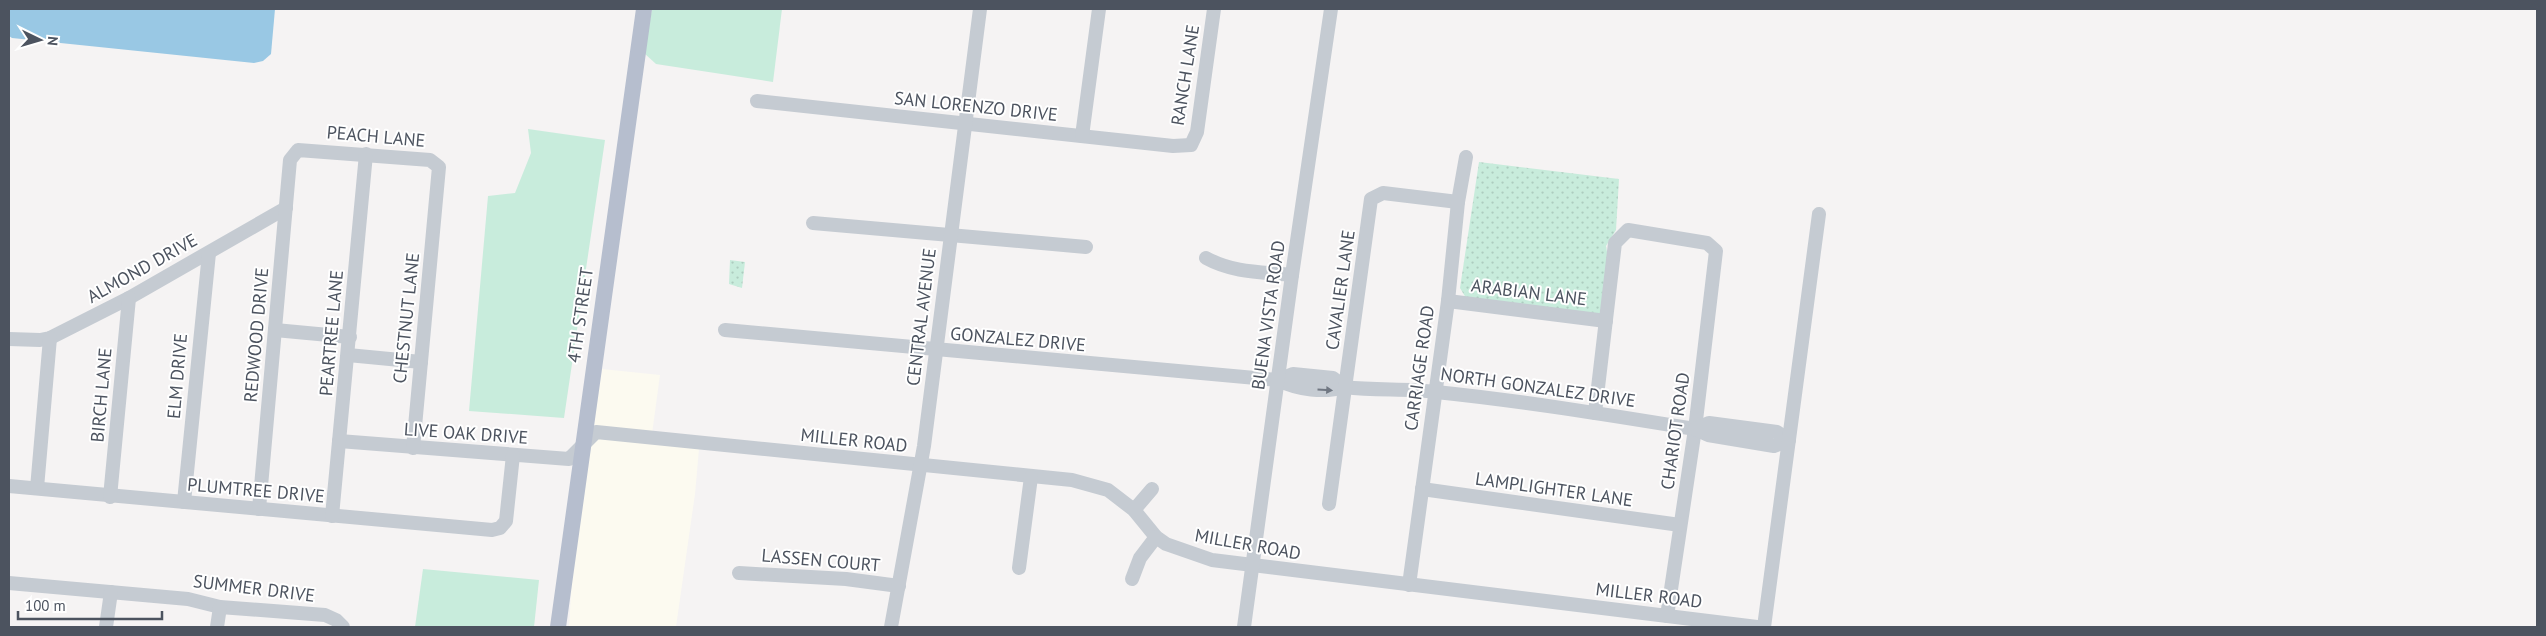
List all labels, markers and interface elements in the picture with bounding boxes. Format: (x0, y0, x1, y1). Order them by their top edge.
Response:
north arrow (15, 15, 65, 65)
street label: RANCH LANE (1166, 23, 1204, 127)
text: N (44, 36, 62, 47)
street label: SAN LORENZO DRIVE (893, 86, 1059, 126)
street label: PEACH LANE (326, 120, 426, 152)
street label: ALMOND DRIVE (83, 228, 201, 308)
street label: CAVALIER LANE (1320, 229, 1360, 351)
street label: BUENA VISTA ROAD (1246, 239, 1290, 391)
street label: CENTRAL AVENUE (901, 247, 941, 387)
street label: CHESTNUT LANE (388, 252, 424, 384)
street label: 4TH STREET (562, 266, 598, 364)
street label: REDWOOD DRIVE (239, 267, 273, 403)
street label: PEARTREE LANE (314, 269, 348, 397)
street label: ARABIAN LANE (1470, 274, 1588, 310)
street label: CARRIAGE ROAD (1399, 304, 1439, 432)
street label: GONZALEZ DRIVE (949, 322, 1087, 356)
street label: ELM DRIVE (162, 332, 192, 420)
street label: BIRCH LANE (85, 347, 117, 443)
street label: NORTH GONZALEZ DRIVE (1439, 362, 1637, 412)
street label: CHARIOT ROAD (1655, 371, 1695, 491)
one-way arrow (1317, 386, 1333, 394)
street label: LIVE OAK DRIVE (403, 417, 529, 449)
street label: MILLER ROAD (799, 423, 909, 457)
street label: LAMPLIGHTER LANE (1474, 467, 1634, 511)
street label: PLUMTREE DRIVE (186, 473, 326, 507)
street label: MILLER ROAD (1193, 523, 1303, 565)
street label: LASSEN COURT (761, 543, 881, 577)
street label: SUMMER DRIVE (192, 569, 316, 607)
street label: MILLER ROAD (1594, 577, 1704, 613)
scale bar (18, 588, 161, 620)
text: 100 m (25, 596, 66, 615)

